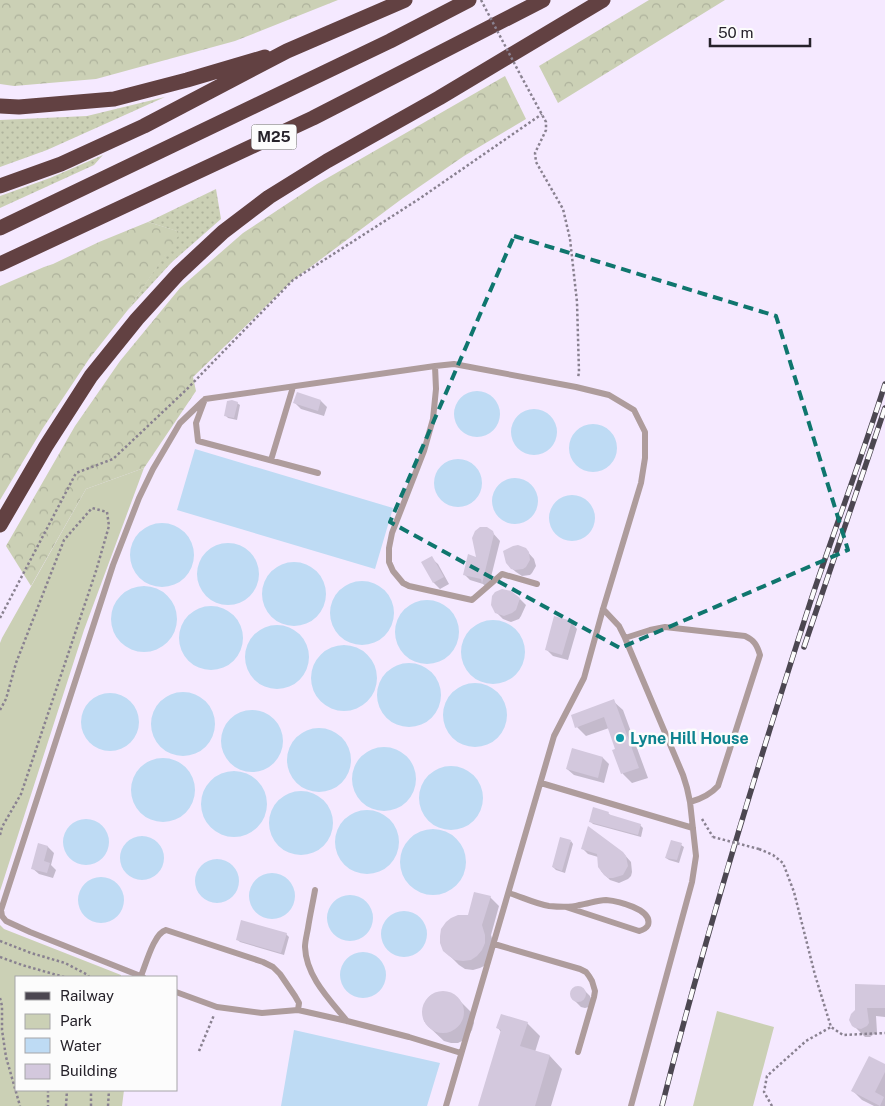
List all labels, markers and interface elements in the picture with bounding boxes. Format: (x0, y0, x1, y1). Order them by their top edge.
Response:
scale bar (710, 15, 810, 47)
text: 50 m (718, 24, 753, 41)
road number: M25 (252, 124, 296, 150)
place label: Lyne Hill House (630, 729, 749, 748)
marker: Lyne Hill House (614, 732, 626, 744)
legend (15, 976, 178, 1091)
text: Railway (60, 987, 114, 1004)
text: Park (60, 1012, 92, 1029)
text: Water (60, 1037, 102, 1054)
text: Building (60, 1062, 118, 1079)

